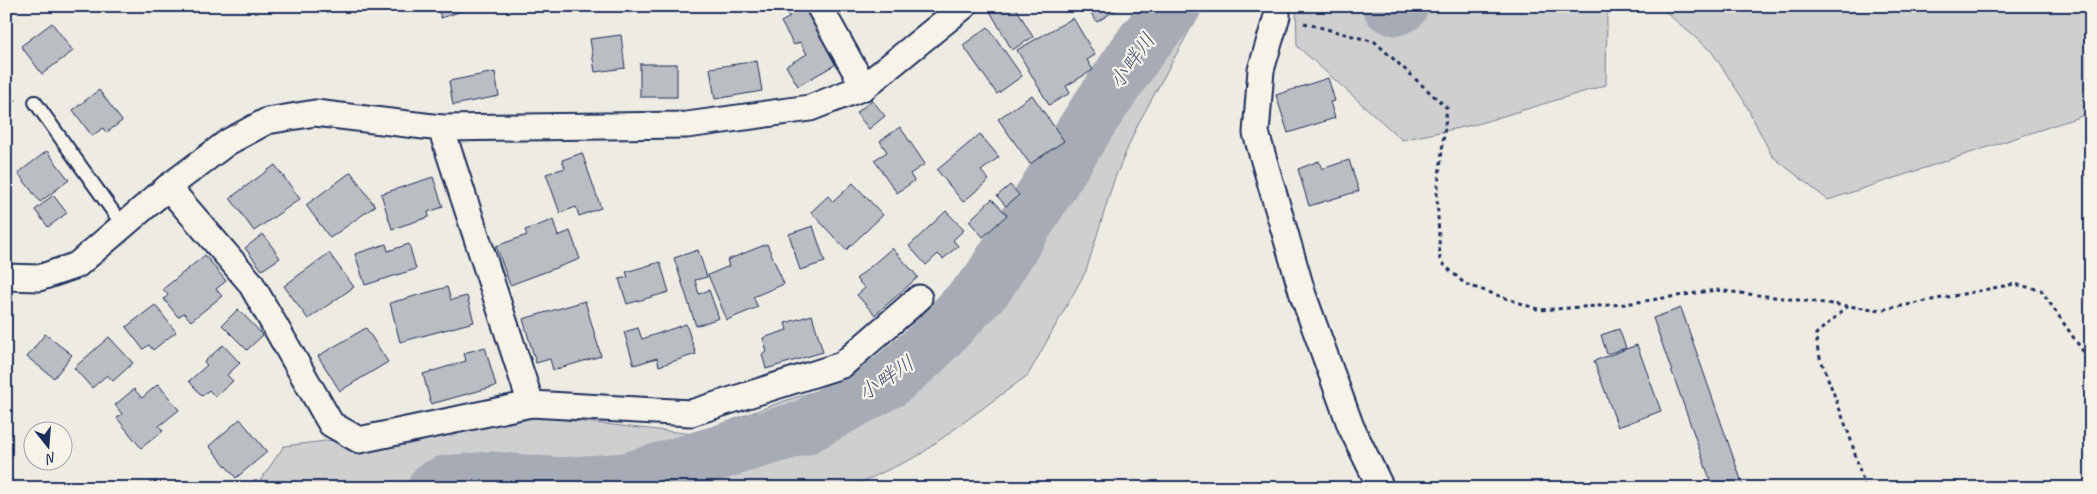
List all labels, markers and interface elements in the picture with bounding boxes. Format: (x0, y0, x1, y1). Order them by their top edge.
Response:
water label: 小畔川 (1103, 28, 1161, 94)
water label: 小畔川 (853, 350, 919, 406)
north arrow (22, 422, 72, 472)
text: N (43, 449, 58, 468)

